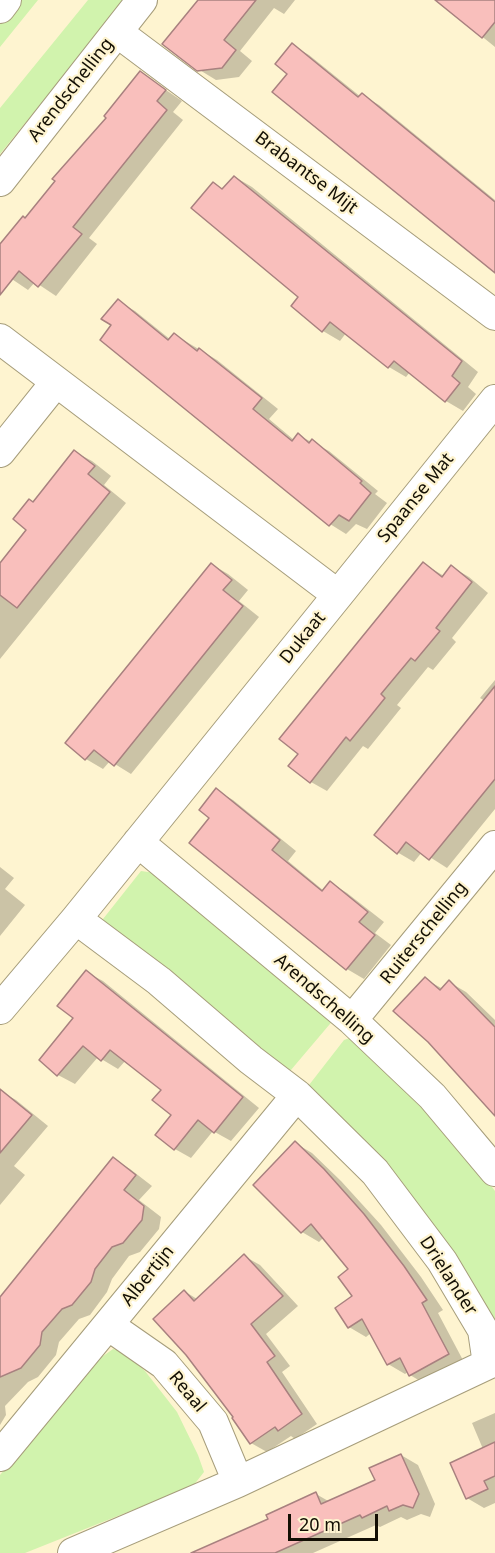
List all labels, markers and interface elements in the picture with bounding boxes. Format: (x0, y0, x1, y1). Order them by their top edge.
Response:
street label: Arendschelling (24, 34, 118, 146)
street label: Brabantse Mijt (250, 127, 362, 219)
street label: Spaanse Mat (373, 449, 459, 547)
street label: Dukaat (276, 608, 330, 668)
street label: Ruiterschelling (376, 877, 472, 989)
street label: Arendschelling (270, 950, 378, 1048)
street label: Drielander (414, 1232, 482, 1320)
street label: Albertijn (117, 1241, 179, 1311)
street label: Reaal (164, 1367, 210, 1417)
scale bar (291, 1502, 381, 1540)
text: 20 m (299, 1512, 341, 1536)

